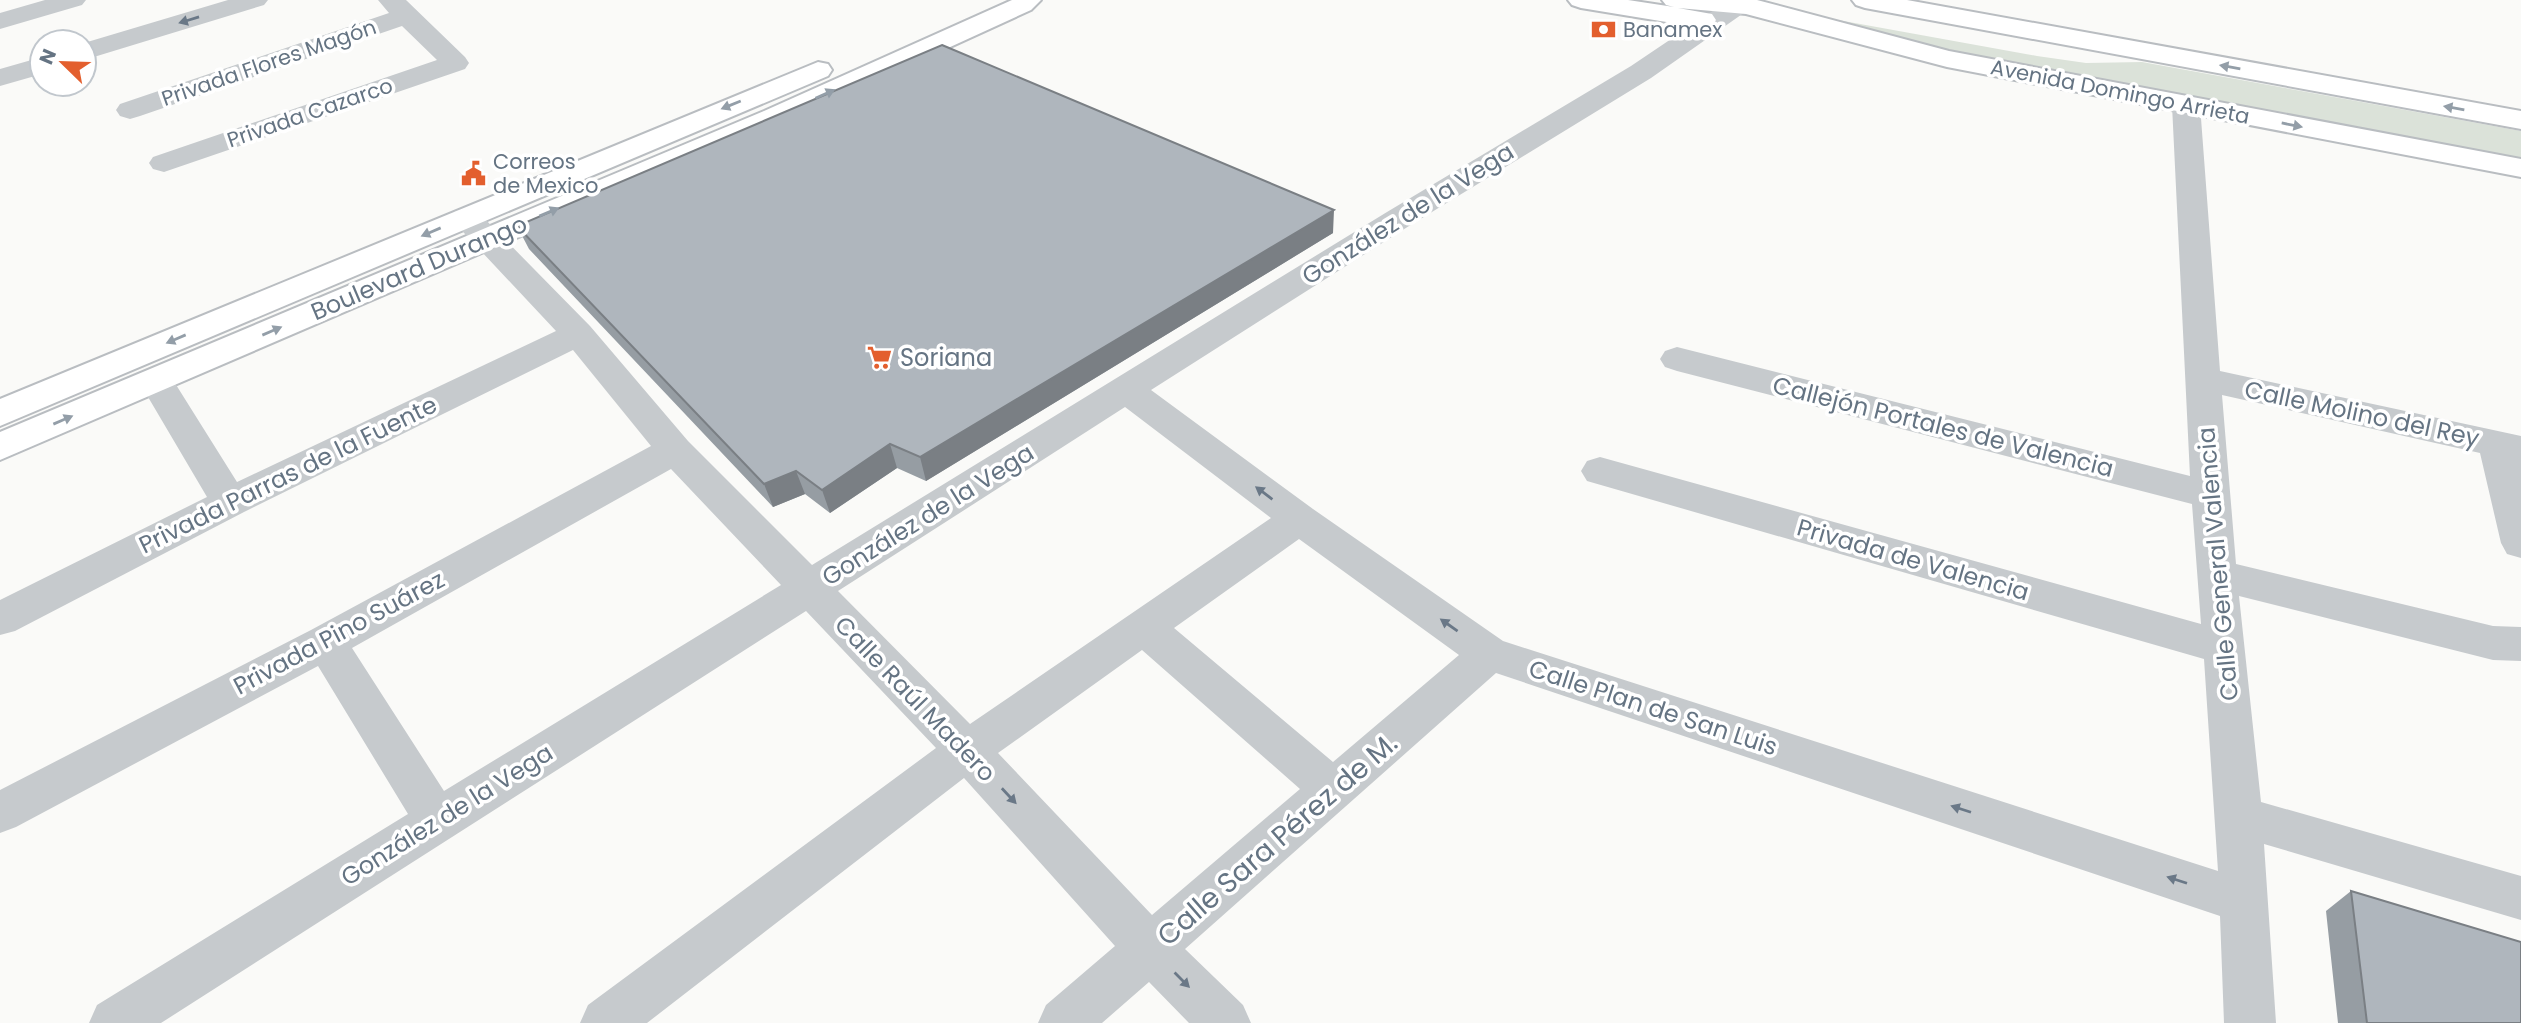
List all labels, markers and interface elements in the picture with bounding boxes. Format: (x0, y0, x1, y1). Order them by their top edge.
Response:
street label: Privada Flores Magón (158, 12, 380, 113)
one-way arrow (179, 15, 200, 26)
place label: Banamex (1623, 15, 1722, 44)
bank icon: Banamex (1589, 16, 1617, 44)
north arrow (28, 28, 98, 98)
text: N (33, 45, 63, 68)
street label: Avenida Domingo Arrieta (1988, 52, 2252, 131)
one-way arrow (2219, 61, 2241, 72)
street label: Privada Cazarco (223, 71, 396, 154)
one-way arrow (815, 88, 836, 99)
one-way arrow (720, 100, 741, 111)
one-way arrow (2443, 102, 2465, 113)
one-way arrow (2281, 120, 2303, 131)
street label: González de la Vega (1295, 135, 1520, 292)
place label: Correos de Mexico (493, 147, 598, 200)
public building icon: Correos de Mexico (459, 160, 487, 188)
one-way arrow (538, 206, 559, 217)
street label: Boulevard Durango (306, 207, 532, 328)
one-way arrow (421, 226, 441, 238)
one-way arrow (262, 325, 283, 336)
one-way arrow (166, 333, 186, 345)
place label: Soriana (900, 341, 992, 374)
supermarket icon: Soriana (866, 344, 894, 372)
street label: Callejón Portales de Valencia (1769, 368, 2117, 485)
street label: Calle Molino del Rey (2242, 373, 2483, 455)
street label: Privada Parras de la Fuente (133, 388, 442, 561)
one-way arrow (53, 414, 73, 426)
street label: Calle General Valencia (2189, 426, 2246, 702)
street label: González de la Vega (815, 436, 1040, 593)
one-way arrow (1255, 486, 1273, 500)
street label: Privada de Valencia (1793, 511, 2033, 608)
street label: Privada Pino Suárez (227, 563, 450, 702)
street label: Calle Raúl Madero (828, 609, 1003, 789)
one-way arrow (1440, 618, 1458, 632)
street label: Calle Plan de San Luis (1525, 652, 1782, 763)
street label: Calle Sara Pérez de M. (1149, 724, 1406, 955)
street label: González de la Vega (334, 736, 559, 893)
one-way arrow (1001, 787, 1017, 805)
one-way arrow (1950, 803, 1971, 814)
one-way arrow (2166, 874, 2187, 885)
one-way arrow (1173, 971, 1190, 988)

